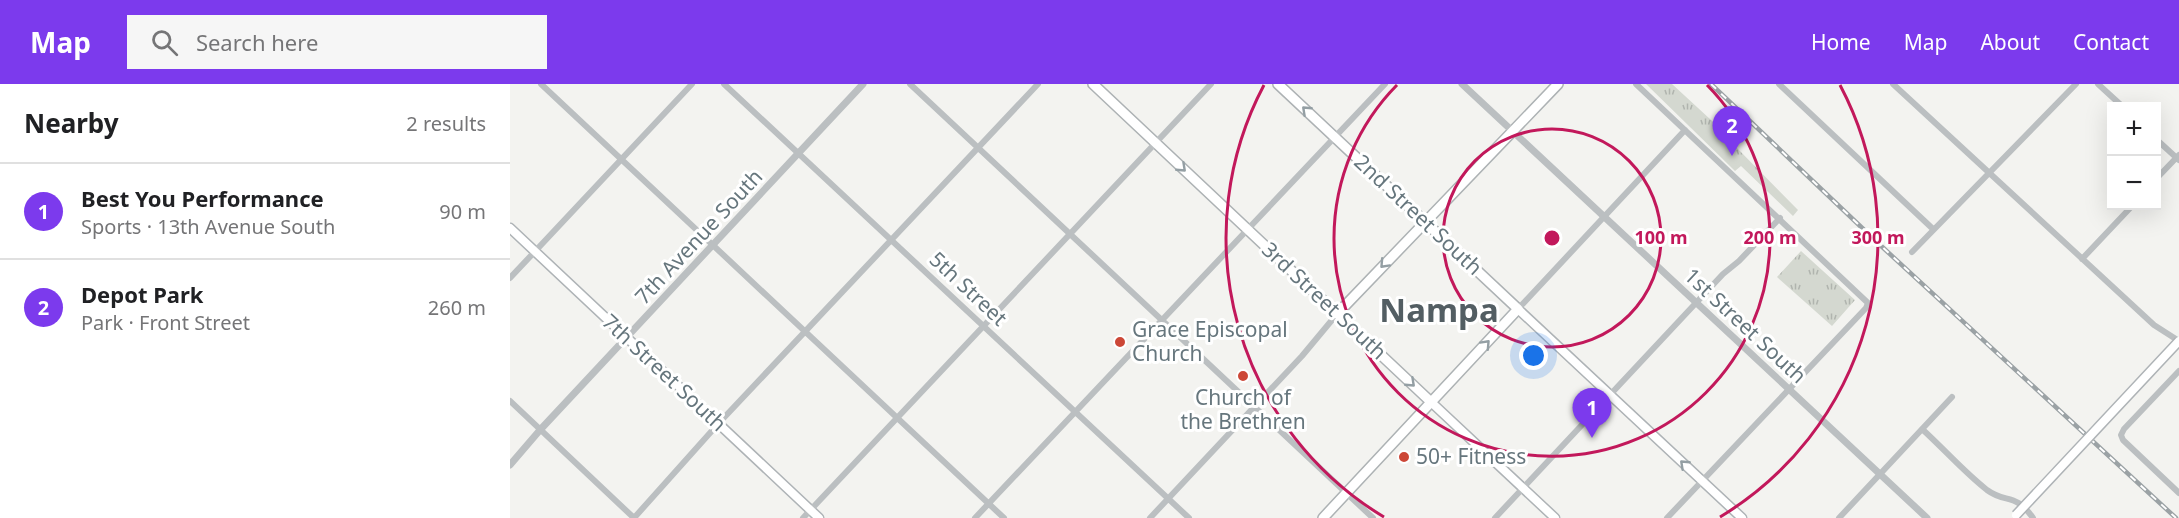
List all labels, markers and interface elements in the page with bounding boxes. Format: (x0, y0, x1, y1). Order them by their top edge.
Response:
search box (127, 15, 547, 69)
text: Map (30, 23, 91, 61)
icon: search (148, 26, 181, 59)
text: Search here (196, 27, 318, 57)
text: Home (1811, 28, 1871, 56)
text: Map (1904, 28, 1947, 56)
text: About (1980, 28, 2040, 56)
text: Contact (2073, 28, 2149, 56)
map controls (2107, 102, 2161, 210)
button: + (2107, 102, 2161, 156)
text: Nearby (24, 105, 119, 141)
pin: 2 (1712, 106, 1752, 156)
one-way arrow (1302, 107, 1313, 118)
text: 2 results (406, 110, 486, 137)
street label: 2nd Street South (1349, 148, 1489, 281)
button: − (2107, 156, 2161, 210)
one-way arrow (1176, 161, 1186, 172)
street label: 7th Avenue South (628, 163, 768, 310)
text: Best You Performance (81, 183, 324, 213)
text: 1 (38, 198, 49, 225)
text: 90 m (439, 198, 486, 225)
text: Sports · 13th Avenue South (81, 213, 335, 240)
text: 100 m (1634, 225, 1688, 249)
text: 200 m (1743, 225, 1797, 249)
text: 300 m (1851, 225, 1905, 249)
centre of rings (1542, 228, 1562, 248)
street label: 3rd Street South (1256, 235, 1393, 365)
street label: 5th Street (924, 245, 1014, 332)
one-way arrow (1380, 257, 1391, 268)
street label: 1st Street South (1679, 261, 1813, 389)
text: Depot Park (81, 279, 203, 309)
district label: Nampa (1379, 287, 1499, 332)
text: 2 (38, 294, 49, 321)
text: 260 m (428, 294, 486, 321)
street label: 7th Street South (597, 308, 733, 437)
text: Park · Front Street (81, 309, 250, 336)
place label: Grace Episcopal Church (1132, 315, 1288, 367)
marker: Grace Episcopal Church (1113, 335, 1127, 349)
one-way arrow (1478, 340, 1489, 351)
your location (1519, 341, 1548, 370)
marker: Church of the Brethren (1236, 369, 1250, 383)
one-way arrow (1404, 376, 1415, 387)
place label: Church of the Brethren (1180, 383, 1306, 435)
pin: 1 (1572, 388, 1612, 438)
place label: 50+ Fitness (1416, 442, 1526, 470)
marker: 50+ Fitness (1397, 450, 1411, 464)
one-way arrow (1680, 460, 1690, 471)

